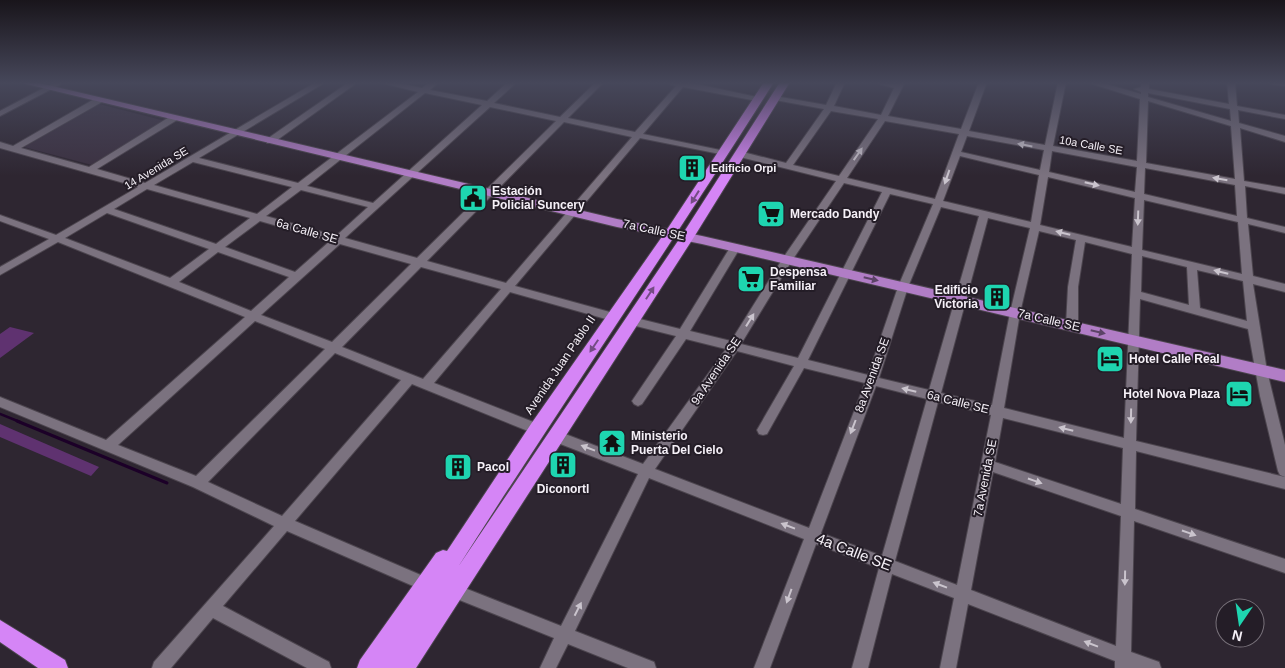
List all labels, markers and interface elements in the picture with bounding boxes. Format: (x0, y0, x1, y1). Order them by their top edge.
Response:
street label: 10a Calle SE (1058, 134, 1124, 156)
one-way arrow (1017, 140, 1033, 148)
street label: 14 Avenida SE (122, 144, 190, 192)
one-way arrow (853, 147, 863, 161)
building icon: Edificio Orpi (677, 153, 707, 183)
place label: Edificio Orpi (711, 162, 776, 174)
one-way arrow (943, 170, 951, 185)
one-way arrow (1211, 174, 1227, 182)
one-way arrow (1084, 180, 1099, 188)
public building icon: Estación Policial Suncery (458, 183, 488, 213)
place label: Estación Policial Suncery (492, 184, 585, 212)
one-way arrow (690, 190, 700, 203)
supermarket icon: Mercado Dandy (756, 199, 786, 229)
place label: Mercado Dandy (790, 207, 880, 221)
one-way arrow (1134, 210, 1142, 226)
street label: 6a Calle SE (275, 216, 339, 246)
street label: 7a Calle SE (622, 217, 686, 243)
one-way arrow (1055, 229, 1070, 237)
supermarket icon: Despensa Familiar (736, 264, 766, 294)
place label: Despensa Familiar (770, 265, 827, 293)
one-way arrow (1213, 268, 1228, 276)
one-way arrow (864, 276, 880, 284)
building icon: Edificio Victoria (982, 282, 1012, 312)
place label: Edificio Victoria (934, 283, 978, 311)
one-way arrow (645, 286, 655, 300)
street label: 7a Calle SE (1017, 306, 1081, 334)
street label: Avenida Juan Pablo II (522, 313, 598, 417)
one-way arrow (746, 313, 755, 326)
one-way arrow (1090, 328, 1105, 336)
street label: 9a Avenida SE (688, 335, 744, 407)
street label: 8a Avenida SE (852, 336, 892, 414)
one-way arrow (589, 339, 599, 352)
hotel icon: Hotel Calle Real (1095, 344, 1125, 374)
place label: Hotel Calle Real (1129, 352, 1220, 366)
hotel icon: Hotel Nova Plaza (1224, 379, 1254, 409)
one-way arrow (901, 385, 916, 393)
place label: Hotel Nova Plaza (1123, 387, 1220, 401)
street label: 6a Calle SE (926, 388, 990, 416)
one-way arrow (1127, 408, 1135, 424)
one-way arrow (849, 420, 857, 435)
one-way arrow (1059, 425, 1074, 433)
temple icon: Ministerio Puerta Del Cielo (597, 428, 627, 458)
place label: Ministerio Puerta Del Cielo (631, 429, 723, 457)
street label: 7a Avenida SE (971, 438, 999, 518)
one-way arrow (581, 444, 595, 452)
building icon: Diconortl (548, 450, 578, 480)
building icon: Pacol (443, 452, 473, 482)
place label: Pacol (477, 460, 509, 474)
one-way arrow (1027, 478, 1042, 485)
place label: Diconortl (537, 482, 589, 496)
one-way arrow (781, 522, 795, 530)
street label: 4a Calle SE (814, 529, 894, 574)
one-way arrow (1181, 530, 1196, 537)
one-way arrow (1121, 570, 1129, 586)
one-way arrow (932, 581, 947, 589)
one-way arrow (785, 588, 792, 603)
north arrow (1215, 598, 1265, 648)
one-way arrow (574, 602, 582, 616)
text: N (1230, 627, 1244, 645)
one-way arrow (1083, 640, 1098, 648)

